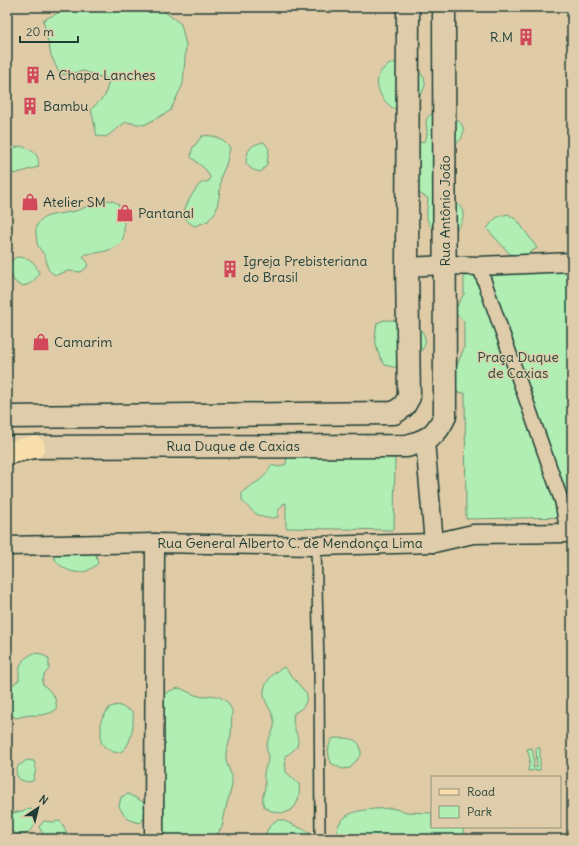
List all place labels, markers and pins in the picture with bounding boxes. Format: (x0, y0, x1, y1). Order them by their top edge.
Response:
building icon: R.M (516, 27, 536, 47)
place label: R.M (490, 28, 513, 46)
building icon: A Chapa Lanches (23, 65, 43, 85)
place label: A Chapa Lanches (46, 66, 156, 84)
building icon: Bambu (20, 96, 40, 116)
place label: Bambu (43, 97, 88, 115)
shop icon: Atelier SM (20, 192, 40, 212)
place label: Atelier SM (43, 193, 106, 211)
shop icon: Pantanal (115, 203, 135, 223)
place label: Pantanal (138, 204, 194, 222)
place label: Igreja Prebisteriana do Brasil (243, 252, 367, 286)
building icon: Igreja Prebisteriana do Brasil (220, 259, 240, 279)
shop icon: Camarim (31, 332, 51, 352)
place label: Camarim (54, 333, 113, 351)

